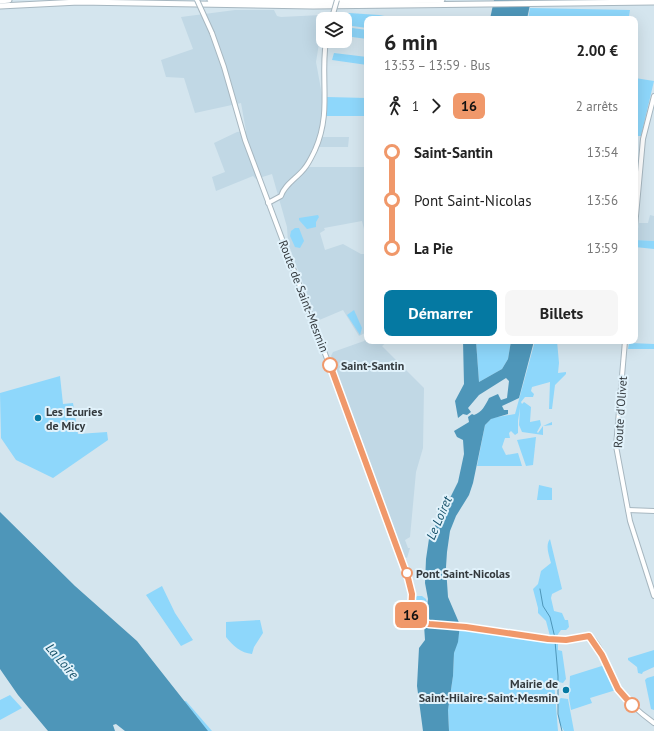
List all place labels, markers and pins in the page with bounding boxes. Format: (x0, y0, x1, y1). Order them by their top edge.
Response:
marker: Saint-Santin (322, 357, 338, 373)
place label: Saint-Santin (341, 358, 404, 373)
place label: Les Ecuries de Micy (46, 404, 102, 433)
marker: Les Ecuries de Micy (33, 413, 43, 423)
place label: Pont Saint-Nicolas (416, 566, 510, 581)
marker: Pont Saint-Nicolas (401, 567, 413, 579)
place label: Mairie de Saint-Hilaire-Saint-Mesmin (419, 676, 558, 705)
marker: Mairie de Saint-Hilaire-Saint-Mesmin (561, 685, 571, 695)
unlabelled marker (624, 697, 640, 713)

